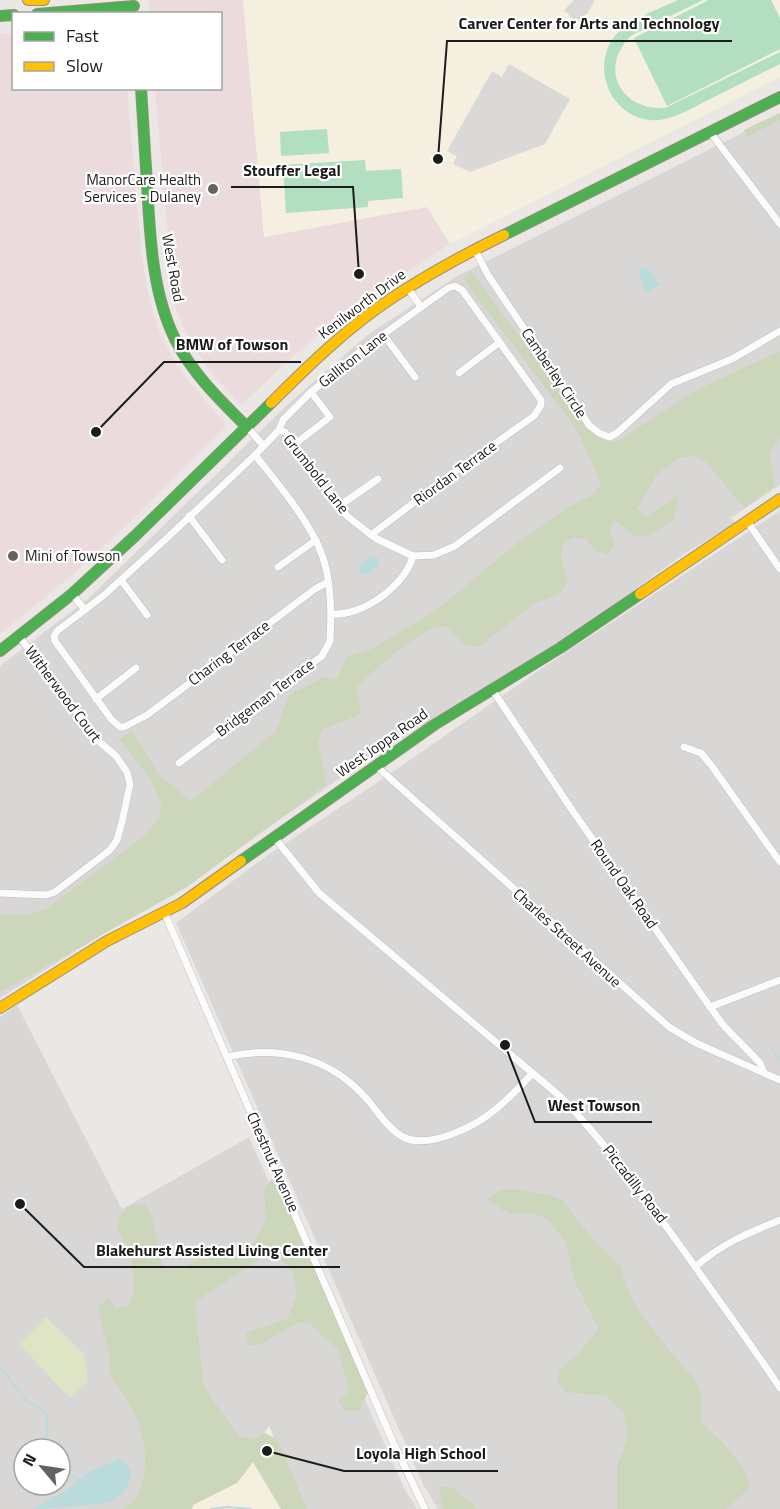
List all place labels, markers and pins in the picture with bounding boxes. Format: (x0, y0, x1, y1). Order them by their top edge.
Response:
callout: Carver Center for Arts and Technology (447, 7, 732, 41)
callout: Stouffer Legal (231, 153, 353, 187)
place label: ManorCare Health Services - Dulaney (84, 168, 201, 208)
marker: ManorCare Health Services - Dulaney (206, 182, 220, 196)
callout: BMW of Towson (164, 328, 301, 362)
place label: Mini of Towson (25, 544, 120, 567)
marker: Mini of Towson (6, 549, 20, 563)
callout: West Towson (535, 1088, 652, 1122)
callout: Blakehurst Assisted Living Center (84, 1233, 340, 1267)
callout: Loyola High School (344, 1437, 498, 1471)

